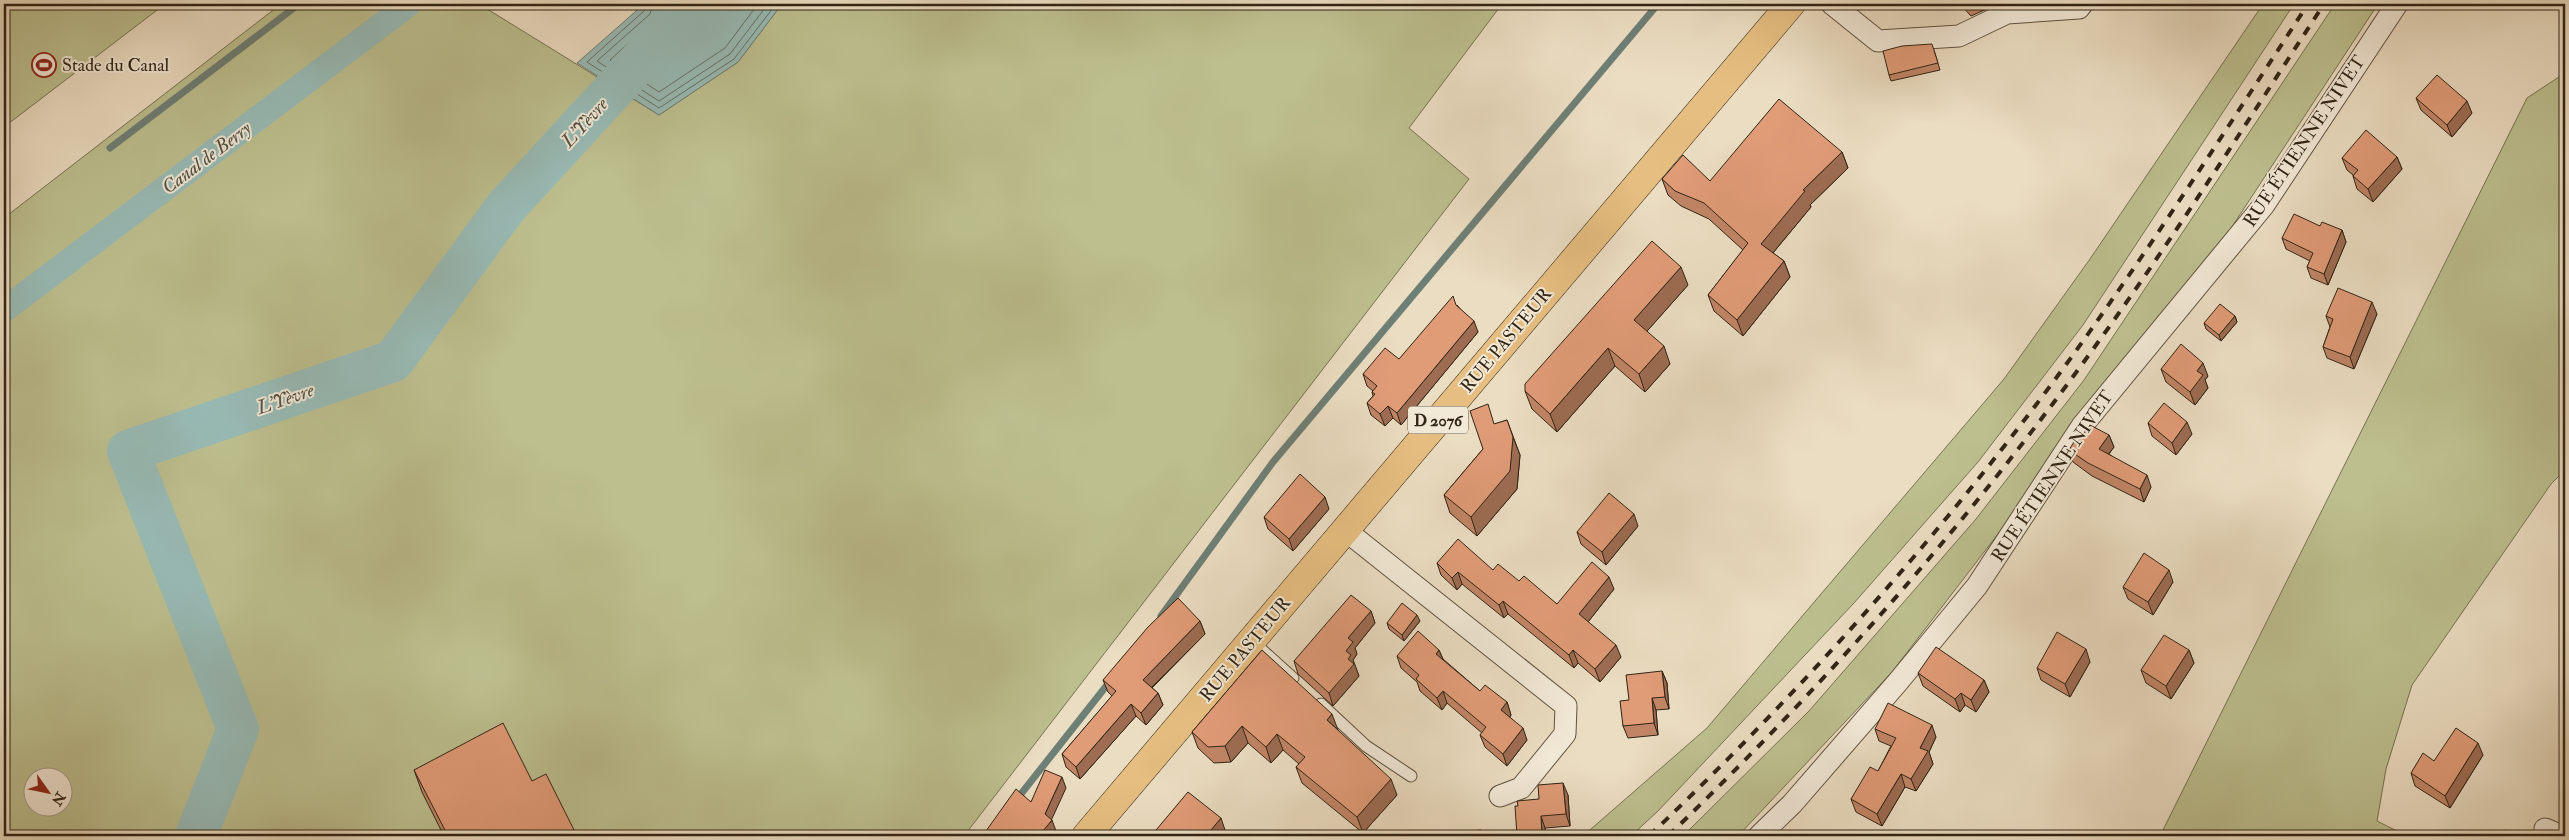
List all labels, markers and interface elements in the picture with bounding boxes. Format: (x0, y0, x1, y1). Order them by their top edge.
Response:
street label: RUE ÉTIENNE NIVET (2238, 51, 2371, 232)
sports icon: Stade du Canal (31, 52, 57, 78)
place label: Stade du Canal (62, 54, 170, 77)
water label: L'Yèvre (556, 92, 614, 153)
water label: Canal de Berry (157, 116, 256, 199)
street label: RUE PASTEUR (1456, 282, 1558, 398)
water label: L'Yèvre (253, 378, 318, 420)
street label: RUE ÉTIENNE NIVET (1986, 386, 2119, 567)
road number: D 2076 (1408, 406, 1468, 434)
street label: RUE PASTEUR (1195, 591, 1297, 707)
north arrow (22, 768, 72, 818)
text: N (48, 788, 70, 809)

